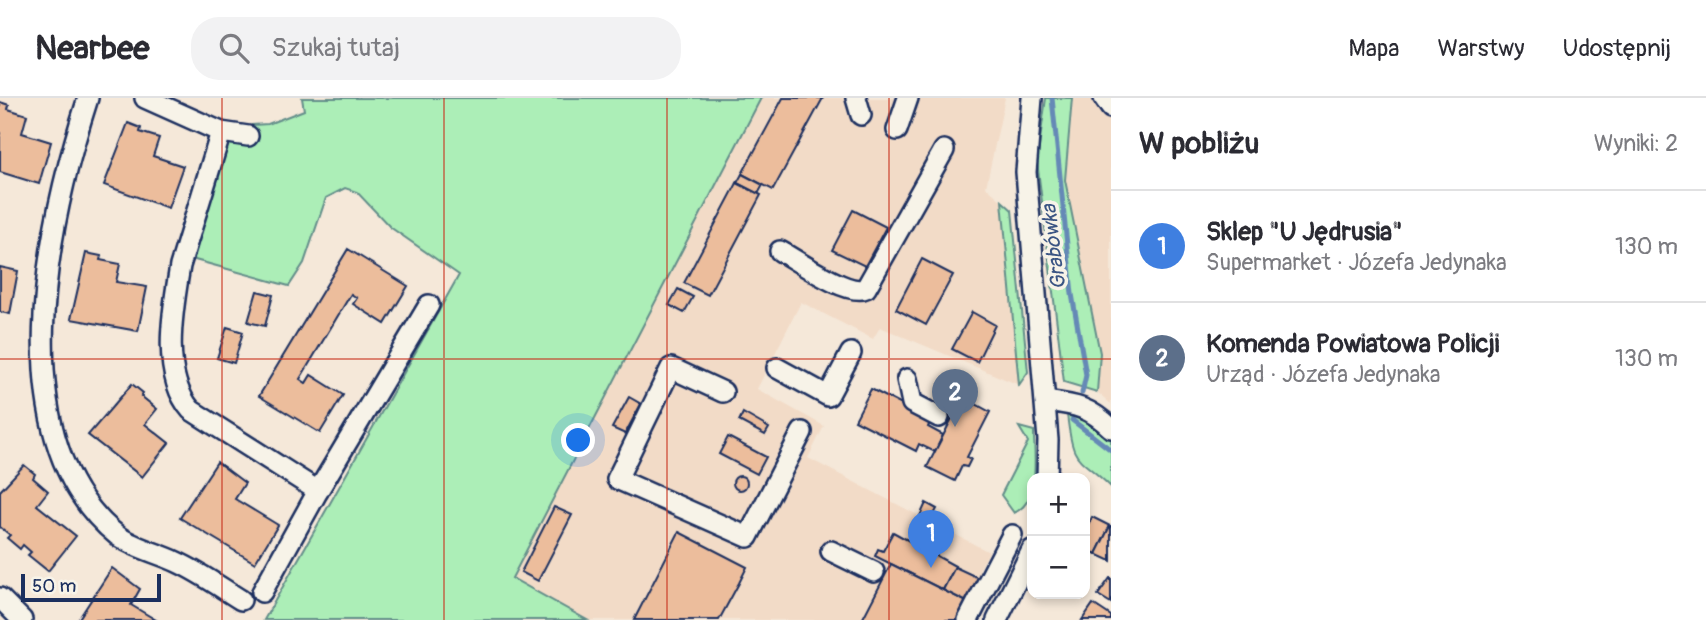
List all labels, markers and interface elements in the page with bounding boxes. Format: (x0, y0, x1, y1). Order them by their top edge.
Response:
search box (191, 17, 681, 80)
text: Nearbee (35, 28, 149, 69)
icon: search (215, 29, 253, 67)
text: Szukaj tutaj (271, 32, 400, 64)
text: Mapa (1349, 34, 1399, 63)
text: Warstwy (1437, 34, 1525, 63)
text: Udostępnij (1563, 34, 1671, 63)
text: W pobliżu (1139, 125, 1259, 162)
text: Wyniki: 2 (1594, 129, 1678, 158)
water label: Grabówka (1035, 202, 1073, 291)
text: Sklep "U Jędrusia" (1206, 216, 1403, 248)
text: 1 (1158, 232, 1167, 261)
text: 130 m (1615, 232, 1678, 261)
text: Supermarket · Józefa Jedynaka (1206, 248, 1507, 277)
text: Komenda Powiatowa Policji (1206, 328, 1499, 360)
text: 2 (1156, 344, 1168, 373)
text: 130 m (1615, 344, 1678, 373)
text: Urząd · Józefa Jedynaka (1206, 360, 1440, 389)
pin: 2 (932, 369, 978, 427)
your location (561, 423, 595, 457)
map controls (1027, 473, 1090, 599)
button: + (1027, 473, 1090, 536)
pin: 1 (908, 510, 954, 568)
button: − (1027, 536, 1090, 599)
scale bar (21, 571, 161, 603)
text: 50 m (32, 574, 76, 598)

